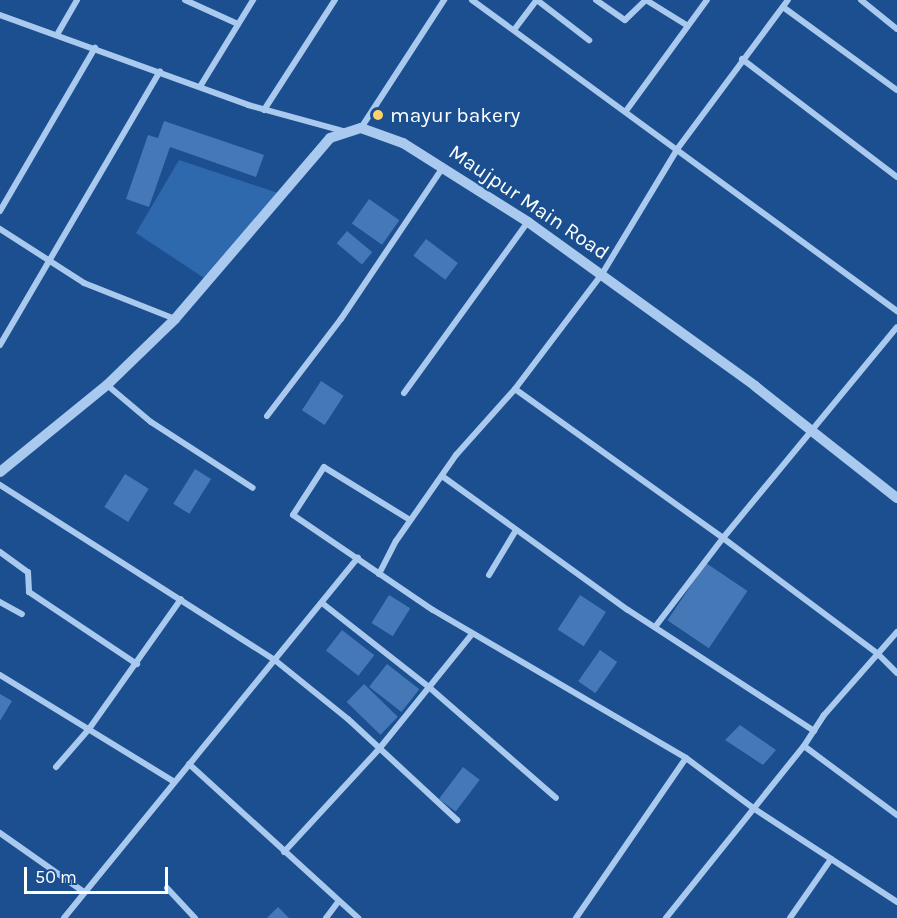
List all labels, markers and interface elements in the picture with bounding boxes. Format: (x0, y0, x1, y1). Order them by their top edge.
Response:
place label: mayur bakery (390, 102, 520, 128)
marker: mayur bakery (371, 108, 385, 122)
street label: Maujpur Main Road (444, 139, 614, 265)
scale bar (27, 855, 171, 893)
text: 50 m (35, 866, 77, 888)

